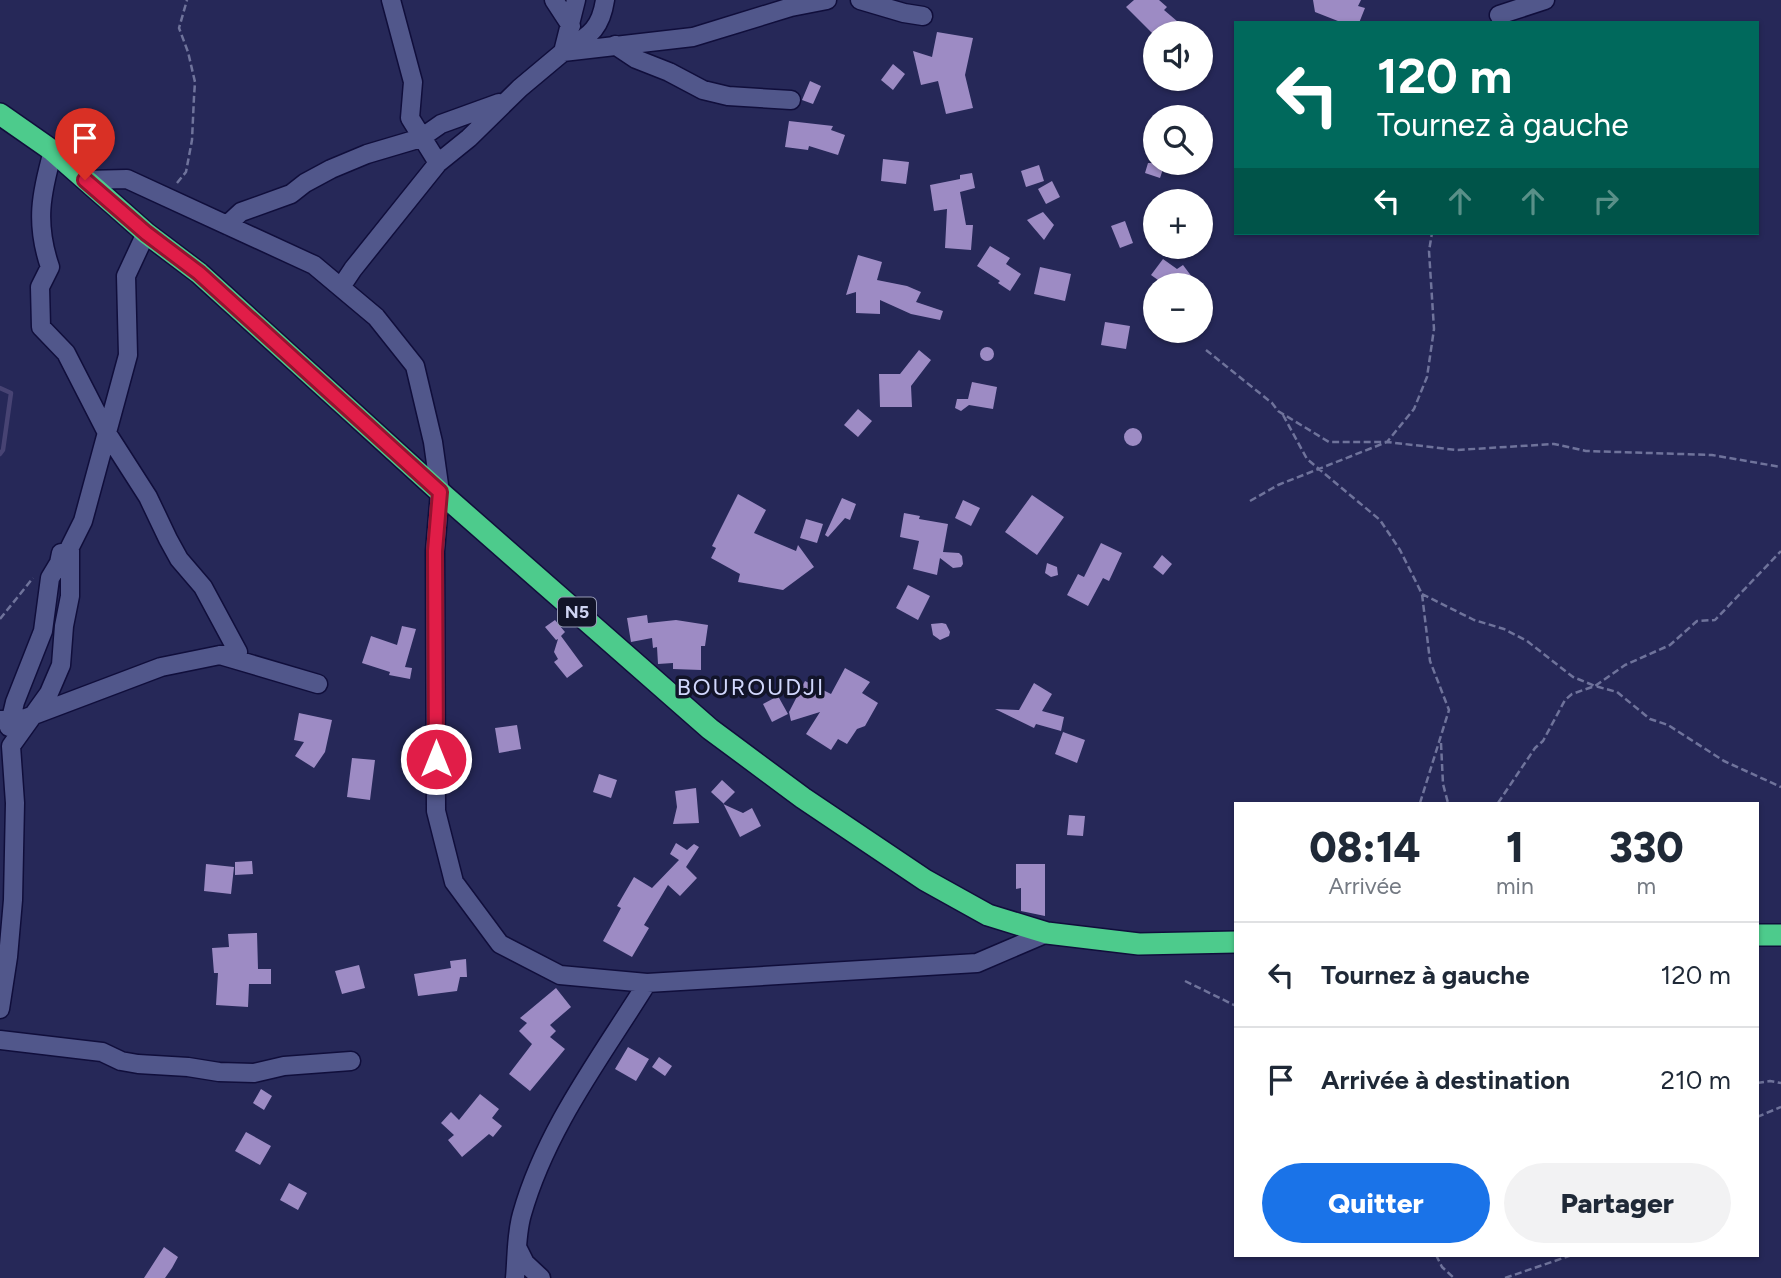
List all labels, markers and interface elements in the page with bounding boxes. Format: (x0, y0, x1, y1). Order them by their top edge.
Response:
map controls (1143, 21, 1213, 343)
button: sound (1143, 21, 1213, 91)
text: 120 m (1377, 46, 1512, 105)
icon: left (1262, 49, 1353, 140)
button: search (1143, 105, 1213, 175)
text: Tournez à gauche (1377, 106, 1629, 144)
pin (55, 108, 115, 180)
icon: arrive (66, 119, 104, 157)
icon: left (1368, 182, 1406, 220)
icon: ahead (1441, 182, 1479, 220)
icon: ahead (1514, 182, 1552, 220)
icon: right (1587, 182, 1625, 220)
button: + (1143, 189, 1213, 259)
button: − (1143, 273, 1213, 343)
road number: N5 (558, 598, 596, 626)
district label: BOUROUDJI (677, 673, 825, 701)
position arrow (399, 722, 473, 796)
text: 08:14 (1309, 822, 1421, 873)
text: 1 (1506, 822, 1524, 873)
text: 330 (1609, 822, 1684, 873)
text: Arrivée (1328, 872, 1402, 900)
text: min (1496, 872, 1534, 900)
text: m (1637, 872, 1656, 900)
icon: left (1262, 956, 1300, 994)
text: Tournez à gauche (1321, 959, 1530, 991)
text: 120 m (1661, 959, 1731, 991)
icon: arrive (1262, 1061, 1300, 1099)
text: Arrivée à destination (1321, 1064, 1570, 1096)
text: 210 m (1661, 1064, 1731, 1096)
button: Quitter (1262, 1163, 1490, 1243)
button: Partager (1504, 1163, 1731, 1243)

